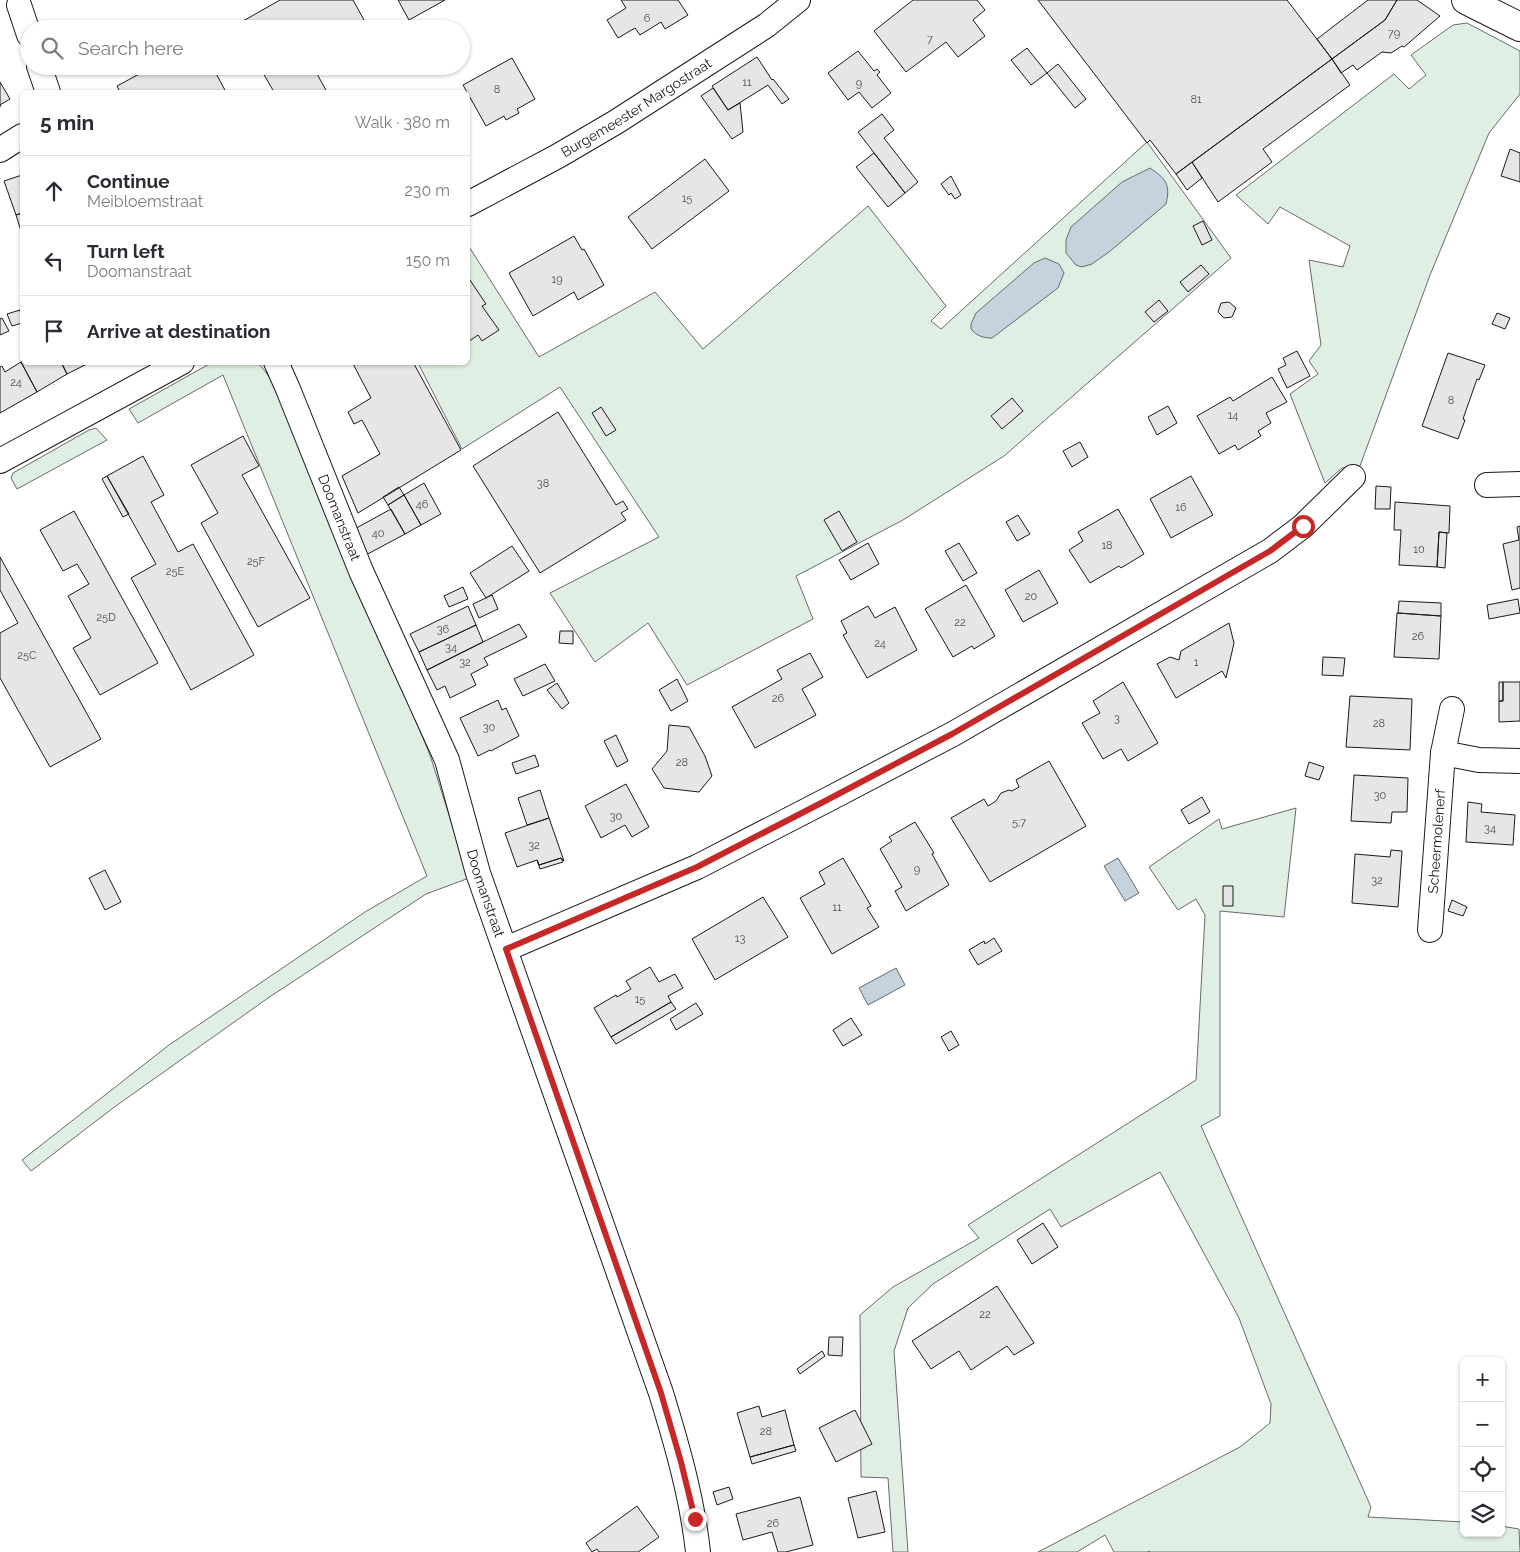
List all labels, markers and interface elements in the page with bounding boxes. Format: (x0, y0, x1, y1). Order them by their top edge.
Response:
house number: 6 (644, 12, 651, 25)
search box (20, 20, 470, 75)
house number: 79 (1388, 27, 1400, 40)
house number: 7 (927, 33, 933, 46)
icon: search (38, 34, 66, 62)
text: Search here (78, 37, 184, 59)
street label: Burgemeester Margostraat (558, 55, 715, 160)
house number: 11 (742, 76, 752, 89)
house number: 9 (856, 77, 862, 90)
house number: 8 (494, 83, 500, 96)
house number: 81 (1190, 93, 1202, 106)
text: 5 min (40, 110, 94, 135)
text: Walk · 380 m (355, 113, 450, 132)
text: Continue (87, 170, 170, 192)
icon: ahead (40, 177, 68, 205)
text: 230 m (405, 181, 450, 200)
text: Meibloemstraat (87, 192, 203, 211)
house number: 15 (682, 192, 692, 205)
text: Turn left (87, 240, 164, 262)
icon: left (40, 247, 68, 275)
text: 150 m (406, 251, 450, 270)
text: Doomanstraat (87, 262, 192, 281)
house number: 19 (551, 273, 563, 286)
icon: arrive (40, 317, 68, 345)
text: Arrive at destination (87, 320, 271, 342)
house number: 24 (10, 376, 22, 389)
house number: 8 (1448, 394, 1454, 407)
house number: 14 (1228, 409, 1238, 422)
street label: Doomanstraat (315, 472, 364, 563)
house number: 38 (537, 477, 549, 490)
house number: 46 (416, 498, 429, 511)
house number: 16 (1175, 501, 1187, 514)
route start (1292, 515, 1315, 538)
house number: 40 (372, 527, 385, 540)
house number: 18 (1101, 539, 1113, 552)
house number: 10 (1413, 543, 1425, 556)
house number: 25F (247, 555, 266, 568)
house number: 25E (166, 565, 185, 578)
house number: 20 (1025, 590, 1037, 603)
house number: 25D (96, 611, 116, 624)
house number: 22 (954, 616, 966, 629)
house number: 36 (437, 623, 450, 636)
house number: 26 (1412, 630, 1425, 643)
house number: 24 (874, 637, 886, 650)
house number: 34 (445, 641, 457, 654)
house number: 25C (17, 649, 37, 662)
house number: 32 (459, 656, 471, 669)
house number: 1 (1194, 656, 1199, 669)
house number: 26 (772, 692, 785, 705)
house number: 3 (1114, 712, 1120, 725)
house number: 28 (1373, 717, 1385, 730)
house number: 30 (483, 721, 496, 734)
house number: 28 (676, 756, 688, 769)
street label: Scheermolenerf (1425, 787, 1448, 894)
house number: 30 (1374, 789, 1387, 802)
house number: 30 (610, 810, 623, 823)
house number: 5;7 (1012, 816, 1026, 829)
house number: 34 (1484, 822, 1496, 835)
house number: 32 (528, 839, 540, 852)
street label: Doomanstraat (464, 847, 508, 939)
house number: 9 (914, 863, 920, 876)
house number: 32 (1371, 874, 1383, 887)
house number: 11 (832, 901, 842, 914)
house number: 13 (735, 932, 745, 945)
house number: 15 (635, 993, 645, 1006)
house number: 22 (979, 1308, 991, 1321)
map controls (1460, 1357, 1505, 1537)
button: + (1460, 1357, 1505, 1402)
button: − (1460, 1402, 1505, 1447)
house number: 28 (760, 1425, 772, 1438)
button: locate (1460, 1447, 1505, 1492)
button: layers (1460, 1492, 1505, 1537)
route end (684, 1508, 707, 1531)
house number: 26 (767, 1517, 780, 1530)

